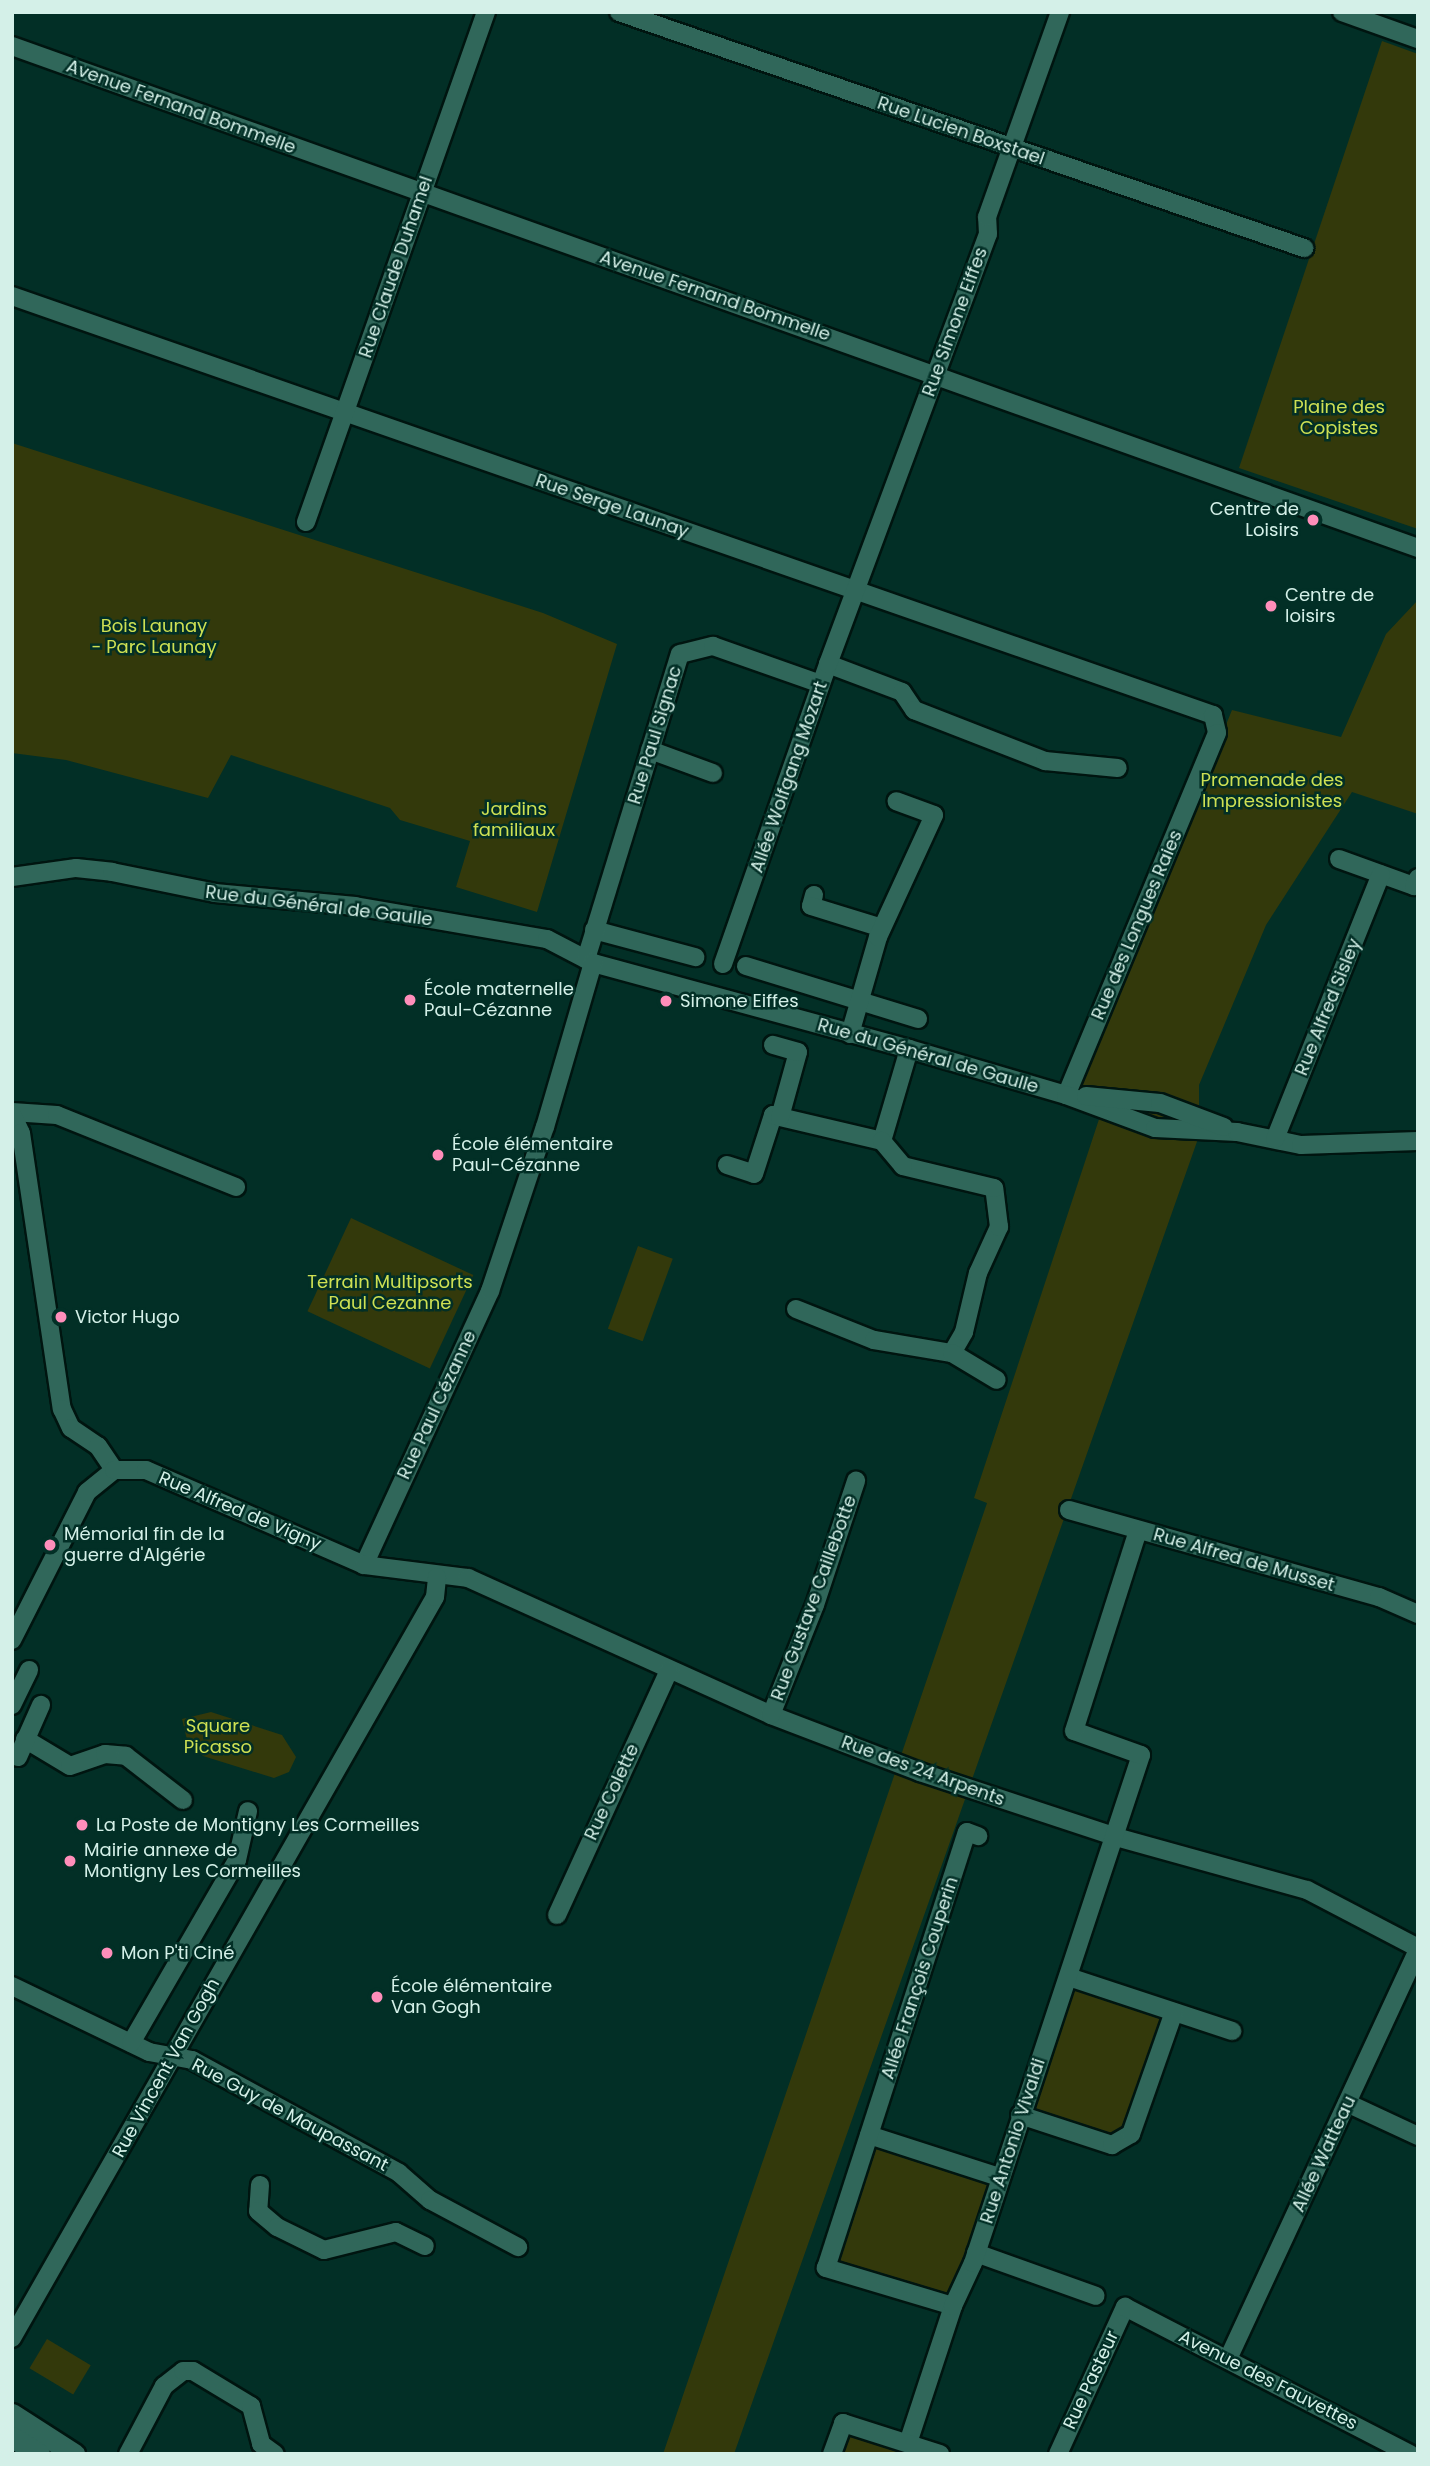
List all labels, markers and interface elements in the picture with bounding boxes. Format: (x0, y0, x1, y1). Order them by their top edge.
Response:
street label: Avenue Fernand Bommelle (63, 55, 299, 159)
street label: Rue Lucien Boxstael (875, 92, 1047, 170)
street label: Rue Claude Duhamel (355, 173, 437, 361)
street label: Rue Simone Eiffes (918, 245, 992, 399)
street label: Avenue Fernand Bommelle (597, 246, 833, 346)
park label: Plaine des Copistes (1293, 397, 1385, 440)
street label: Rue Serge Launay (533, 470, 691, 542)
place label: Centre de Loisirs (1210, 499, 1299, 542)
marker: Centre de Loisirs (1305, 512, 1321, 528)
place label: Centre de loisirs (1285, 585, 1374, 628)
marker: Centre de loisirs (1263, 598, 1279, 614)
park label: Bois Launay - Parc Launay (91, 616, 217, 658)
street label: Rue Paul Signac (624, 663, 686, 807)
street label: Allée Wolfgang Mozart (746, 678, 832, 876)
park label: Promenade des Impressionistes (1201, 770, 1343, 812)
park label: Jardins familiaux (473, 799, 555, 842)
street label: Rue des Longues Raies (1087, 827, 1187, 1023)
street label: Rue du Général de Gaulle (204, 881, 434, 931)
street label: Rue Alfred Sisley (1291, 935, 1365, 1079)
place label: École maternelle Paul-Cézanne (424, 979, 574, 1021)
place label: Simone Eiffes (680, 990, 799, 1012)
marker: École maternelle Paul-Cézanne (402, 992, 418, 1008)
marker: Simone Eiffes (658, 993, 674, 1009)
street label: Rue du Général de Gaulle (815, 1014, 1041, 1098)
place label: École élémentaire Paul-Cézanne (452, 1134, 613, 1176)
marker: École élémentaire Paul-Cézanne (430, 1147, 446, 1163)
park label: Terrain Multipsorts Paul Cezanne (307, 1272, 473, 1314)
place label: Victor Hugo (75, 1306, 180, 1328)
marker: Victor Hugo (53, 1309, 69, 1325)
street label: Rue Paul Cézanne (393, 1327, 481, 1483)
street label: Rue Alfred de Vigny (156, 1467, 324, 1555)
street label: Rue Gustave Caillebotte (767, 1493, 861, 1703)
place label: Mémorial fin de la guerre d'Algérie (64, 1524, 225, 1566)
street label: Rue Alfred de Musset (1151, 1524, 1337, 1596)
marker: Mémorial fin de la guerre d'Algérie (42, 1537, 58, 1553)
park label: Square Picasso (184, 1716, 252, 1758)
street label: Rue des 24 Arpents (838, 1731, 1008, 1811)
street label: Rue Colette (580, 1740, 644, 1844)
place label: La Poste de Montigny Les Cormeilles (96, 1814, 420, 1836)
marker: La Poste de Montigny Les Cormeilles (74, 1817, 90, 1833)
place label: Mairie annexe de Montigny Les Cormeilles (84, 1840, 301, 1882)
marker: Mairie annexe de Montigny Les Cormeilles (62, 1853, 78, 1869)
street label: Allée François Couperin (877, 1874, 963, 2082)
place label: Mon P'ti Ciné (121, 1942, 234, 1964)
marker: Mon P'ti Ciné (99, 1945, 115, 1961)
street label: Rue Vincent Van Gogh (108, 1975, 224, 2161)
place label: École élémentaire Van Gogh (391, 1976, 552, 2018)
marker: École élémentaire Van Gogh (369, 1989, 385, 2005)
street label: Rue Guy de Maupassant (188, 2054, 392, 2176)
street label: Rue Antonio Vivaldi (976, 2056, 1050, 2226)
street label: Allée Watteau (1288, 2092, 1360, 2216)
street label: Avenue des Fauvettes (1175, 2326, 1361, 2434)
street label: Rue Pasteur (1059, 2327, 1123, 2433)

